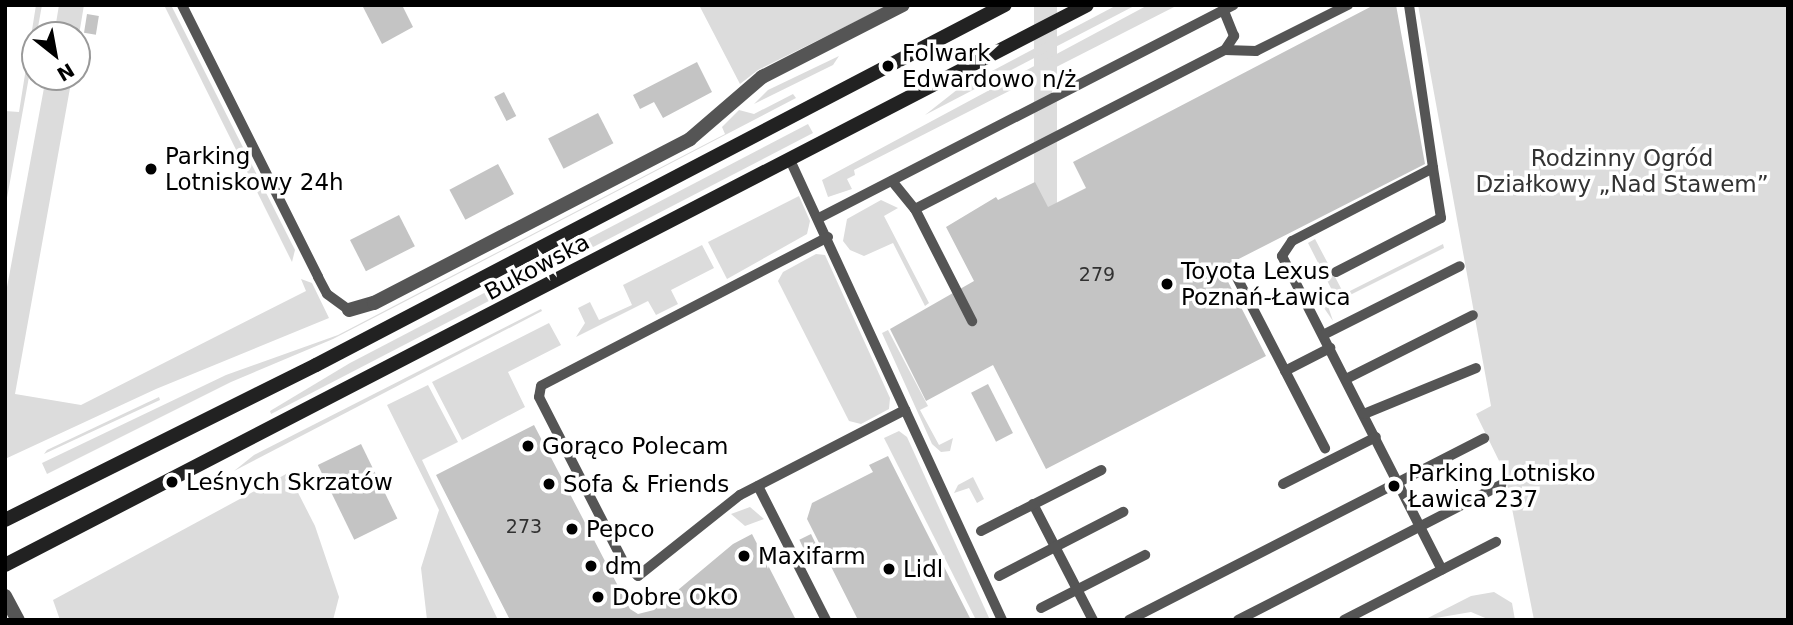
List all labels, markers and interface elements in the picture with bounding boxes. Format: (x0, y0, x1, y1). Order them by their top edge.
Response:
north arrow (21, 21, 91, 91)
place label: Folwark Edwardowo n/ż (902, 39, 1076, 93)
marker: Folwark Edwardowo n/ż (880, 58, 896, 74)
text: N (53, 59, 78, 86)
place label: Parking Lotniskowy 24h (165, 142, 344, 196)
park label: Rodzinny Ogród Działkowy „Nad Stawem” (1475, 144, 1769, 198)
marker: Parking Lotniskowy 24h (143, 161, 159, 177)
street label: Bukowska (480, 228, 594, 306)
place label: Toyota Lexus Poznań-Ławica (1181, 257, 1351, 311)
house number: 279 (1079, 264, 1115, 286)
marker: Toyota Lexus Poznań-Ławica (1159, 276, 1175, 292)
place label: Gorąco Polecam (542, 432, 728, 460)
marker: Gorąco Polecam (520, 438, 536, 454)
place label: Parking Lotnisko Ławica 237 (1408, 459, 1596, 513)
place label: Leśnych Skrzatów (186, 468, 393, 496)
place label: Sofa & Friends (563, 470, 729, 498)
marker: Leśnych Skrzatów (164, 474, 180, 490)
marker: Sofa & Friends (541, 476, 557, 492)
marker: Parking Lotnisko Ławica 237 (1386, 478, 1402, 494)
place label: Pepco (586, 515, 655, 543)
house number: 273 (506, 516, 542, 538)
marker: Pepco (564, 521, 580, 537)
place label: Maxifarm (758, 542, 866, 570)
marker: Maxifarm (736, 548, 752, 564)
place label: dm (605, 552, 642, 580)
place label: Lidl (903, 555, 943, 583)
marker: dm (583, 558, 599, 574)
marker: Lidl (881, 561, 897, 577)
place label: Dobre OkO (612, 583, 738, 611)
marker: Dobre OkO (590, 589, 606, 605)

